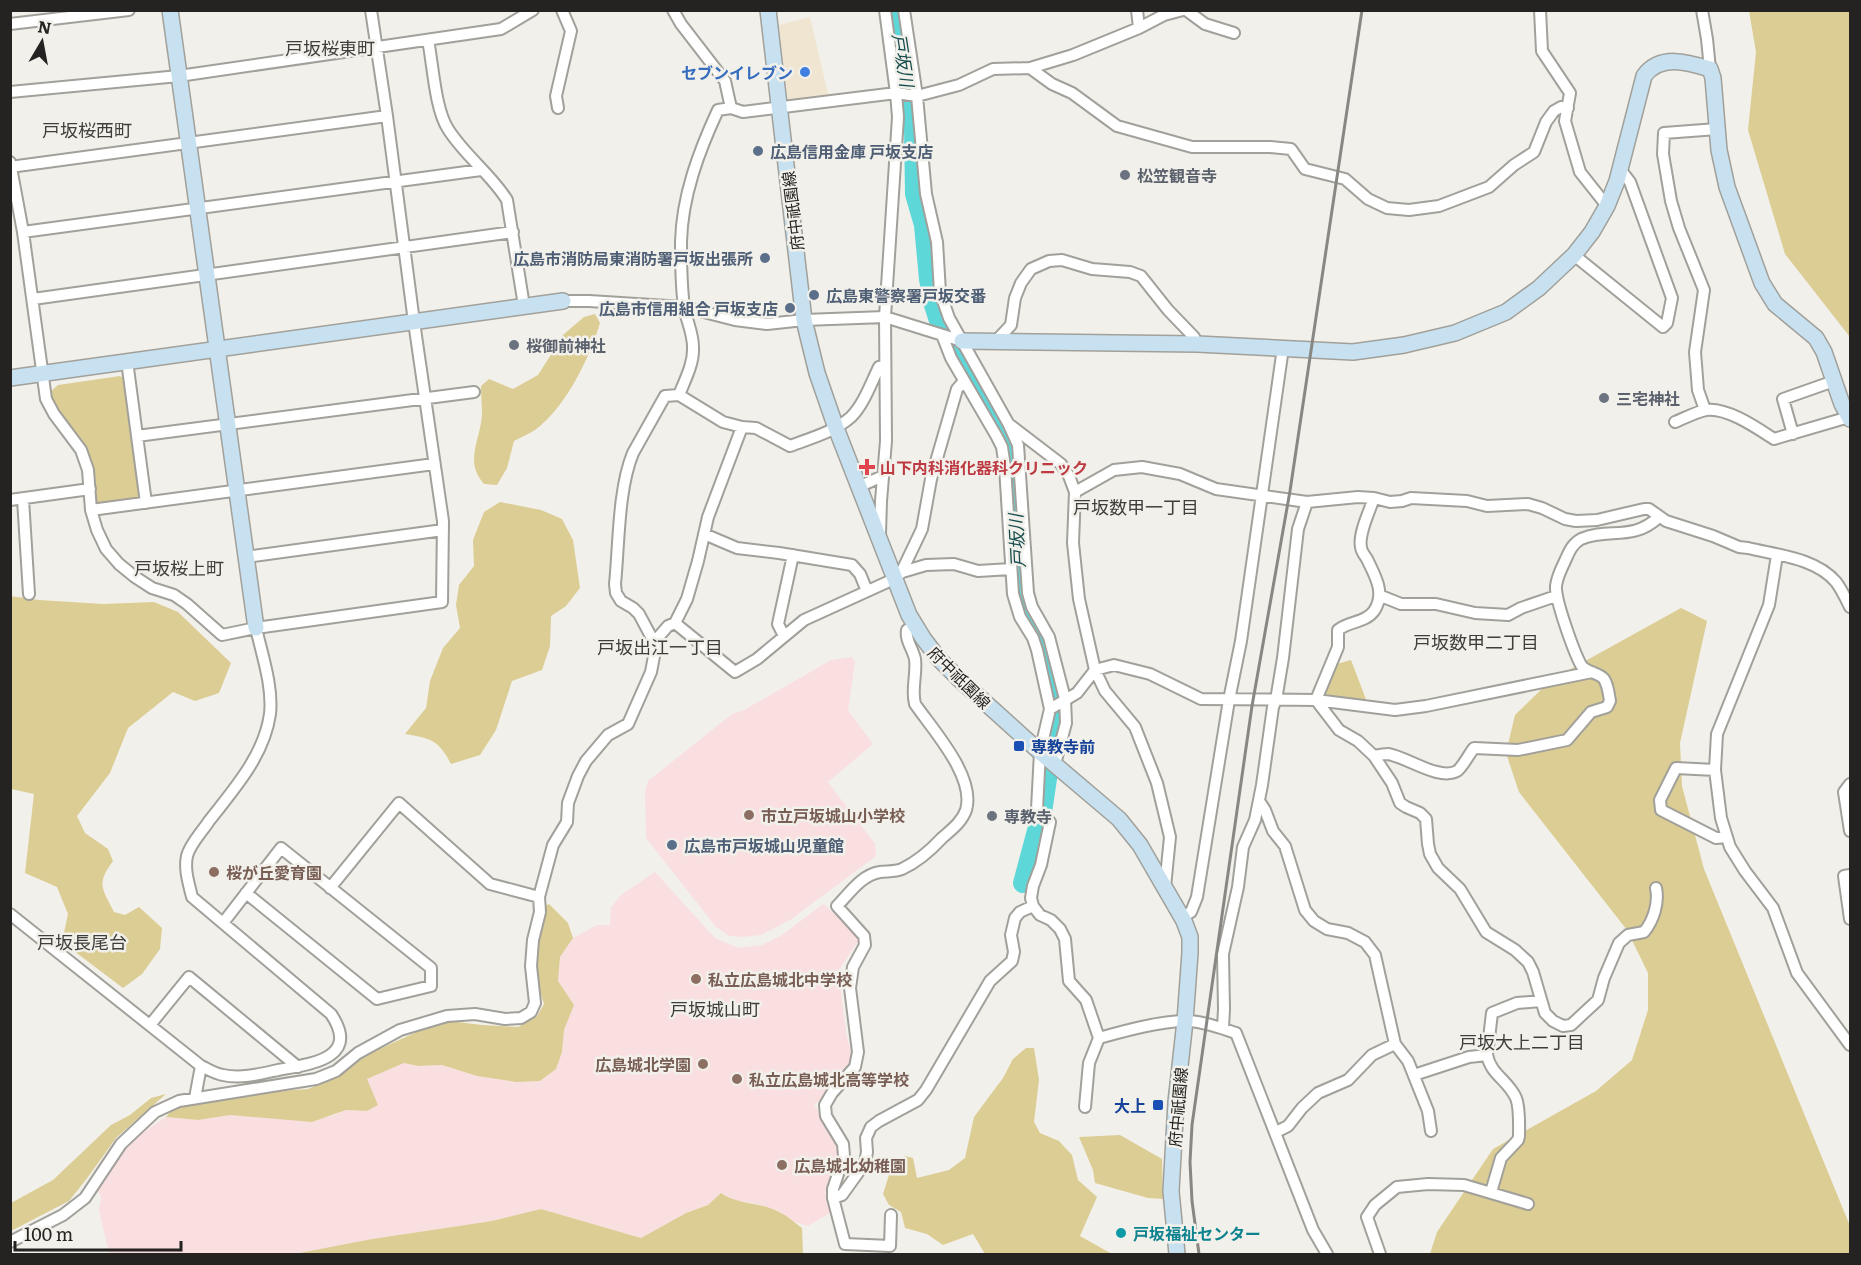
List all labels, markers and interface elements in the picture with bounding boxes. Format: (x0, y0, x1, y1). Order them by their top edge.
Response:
north arrow (12, 12, 72, 72)
text: N (36, 13, 53, 39)
water label: 戸坂川 (886, 31, 922, 91)
district label: 戸坂桜東町 (285, 34, 375, 61)
place label: セブンイレブン (681, 60, 793, 84)
marker: セブンイレブン (798, 65, 812, 79)
district label: 戸坂桜西町 (42, 116, 132, 143)
place label: 広島信用金庫 戸坂支店 (770, 139, 933, 163)
marker: 広島信用金庫 戸坂支店 (751, 144, 765, 158)
place label: 松笠観音寺 (1137, 163, 1217, 187)
marker: 松笠観音寺 (1118, 168, 1132, 182)
street label: 府中祇園線 (775, 170, 809, 252)
place label: 広島市消防局東消防署戸坂出張所 (513, 246, 753, 270)
marker: 広島市消防局東消防署戸坂出張所 (758, 251, 772, 265)
place label: 広島東警察署戸坂交番 (826, 283, 986, 307)
marker: 広島東警察署戸坂交番 (807, 288, 821, 302)
place label: 広島市信用組合 戸坂支店 (599, 296, 778, 320)
marker: 広島市信用組合 戸坂支店 (783, 301, 797, 315)
place label: 桜御前神社 (526, 333, 606, 357)
marker: 桜御前神社 (507, 338, 521, 352)
place label: 三宅神社 (1616, 386, 1680, 410)
marker: 三宅神社 (1597, 391, 1611, 405)
place label: 山下内科消化器科クリニック (880, 455, 1088, 479)
marker: 山下内科消化器科クリニック (858, 458, 876, 476)
district label: 戸坂数甲一丁目 (1073, 493, 1199, 520)
water label: 戸坂川 (1001, 511, 1031, 569)
district label: 戸坂桜上町 (134, 554, 224, 581)
district label: 戸坂数甲二丁目 (1413, 628, 1539, 655)
district label: 戸坂出江一丁目 (597, 633, 723, 660)
street label: 府中祇園線 (923, 640, 997, 714)
place label: 専教寺前 (1031, 734, 1095, 758)
marker: 専教寺前 (1012, 739, 1026, 753)
place label: 市立戸坂城山小学校 (761, 803, 905, 827)
place label: 専教寺 (1004, 804, 1052, 828)
marker: 市立戸坂城山小学校 (742, 808, 756, 822)
marker: 専教寺 (985, 809, 999, 823)
place label: 広島市戸坂城山児童館 (684, 833, 844, 857)
marker: 広島市戸坂城山児童館 (665, 838, 679, 852)
place label: 桜が丘愛育園 (226, 860, 322, 884)
marker: 桜が丘愛育園 (207, 865, 221, 879)
district label: 戸坂長尾台 (37, 928, 127, 955)
place label: 私立広島城北中学校 (708, 967, 852, 991)
marker: 私立広島城北中学校 (689, 972, 703, 986)
district label: 戸坂城山町 (670, 995, 760, 1022)
district label: 戸坂大上二丁目 (1459, 1028, 1585, 1055)
place label: 広島城北学園 (595, 1052, 691, 1076)
marker: 広島城北学園 (696, 1057, 710, 1071)
street label: 府中祇園線 (1162, 1066, 1192, 1148)
place label: 私立広島城北高等学校 (749, 1067, 909, 1091)
marker: 私立広島城北高等学校 (730, 1072, 744, 1086)
place label: 大上 (1114, 1093, 1146, 1117)
marker: 大上 (1151, 1098, 1165, 1112)
place label: 広島城北幼稚園 (794, 1153, 906, 1177)
marker: 広島城北幼稚園 (775, 1158, 789, 1172)
scale bar (15, 1214, 182, 1252)
text: 100 m (24, 1220, 73, 1247)
place label: 戸坂福祉センター (1133, 1221, 1261, 1245)
marker: 戸坂福祉センター (1114, 1226, 1128, 1240)

